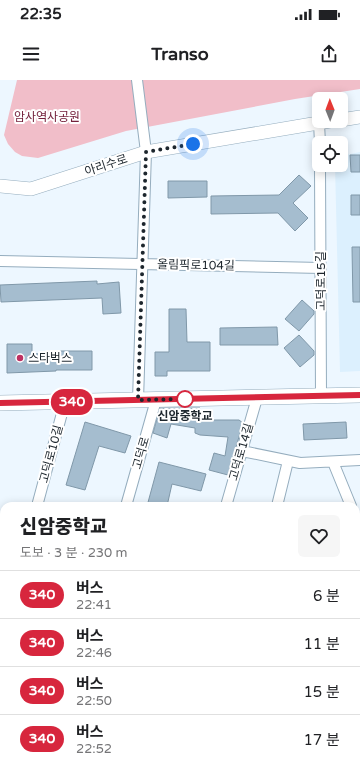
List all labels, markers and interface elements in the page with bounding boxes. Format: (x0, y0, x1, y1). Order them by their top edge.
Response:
text: 22:35 (20, 5, 62, 23)
icon: menu (20, 43, 42, 65)
text: Transo (151, 43, 209, 65)
icon: share (318, 43, 340, 65)
north arrow (312, 92, 348, 128)
map controls (312, 92, 348, 172)
park label: 암사역사공원 (14, 110, 80, 124)
your location (183, 134, 203, 154)
button: locate (312, 136, 348, 172)
street label: 아리수로 (83, 152, 129, 178)
street label: 고덕로15길 (314, 251, 328, 311)
street label: 올림픽로104길 (157, 257, 235, 273)
place label: 스타벅스 (28, 351, 72, 365)
marker: 스타벅스 (15, 353, 25, 363)
line badge: 340 (49, 389, 95, 415)
marker: 신암중학교 (176, 390, 194, 408)
text: 340 (59, 393, 85, 410)
place label: 신암중학교 (157, 409, 213, 423)
street label: 고덕로14길 (226, 422, 256, 482)
street label: 고덕로10길 (37, 424, 65, 484)
street label: 고덕로 (130, 435, 152, 471)
button: heart (298, 515, 340, 557)
text: 신암중학교 (20, 516, 107, 538)
text: 도보 · 3 분 · 230 m (20, 545, 128, 561)
text: 버스 (76, 579, 104, 597)
text: 340 (29, 586, 55, 603)
text: 6 분 (313, 587, 340, 605)
text: 22:41 (76, 597, 112, 613)
text: 버스 (76, 627, 104, 645)
text: 340 (29, 634, 55, 651)
text: 11 분 (303, 635, 340, 653)
text: 22:46 (76, 645, 112, 661)
text: 버스 (76, 675, 104, 693)
text: 340 (29, 682, 55, 699)
text: 15 분 (303, 683, 340, 701)
text: 22:50 (76, 693, 112, 709)
text: 버스 (76, 723, 104, 741)
text: 340 (29, 730, 55, 747)
text: 17 분 (303, 731, 340, 749)
text: 22:52 (76, 741, 112, 757)

